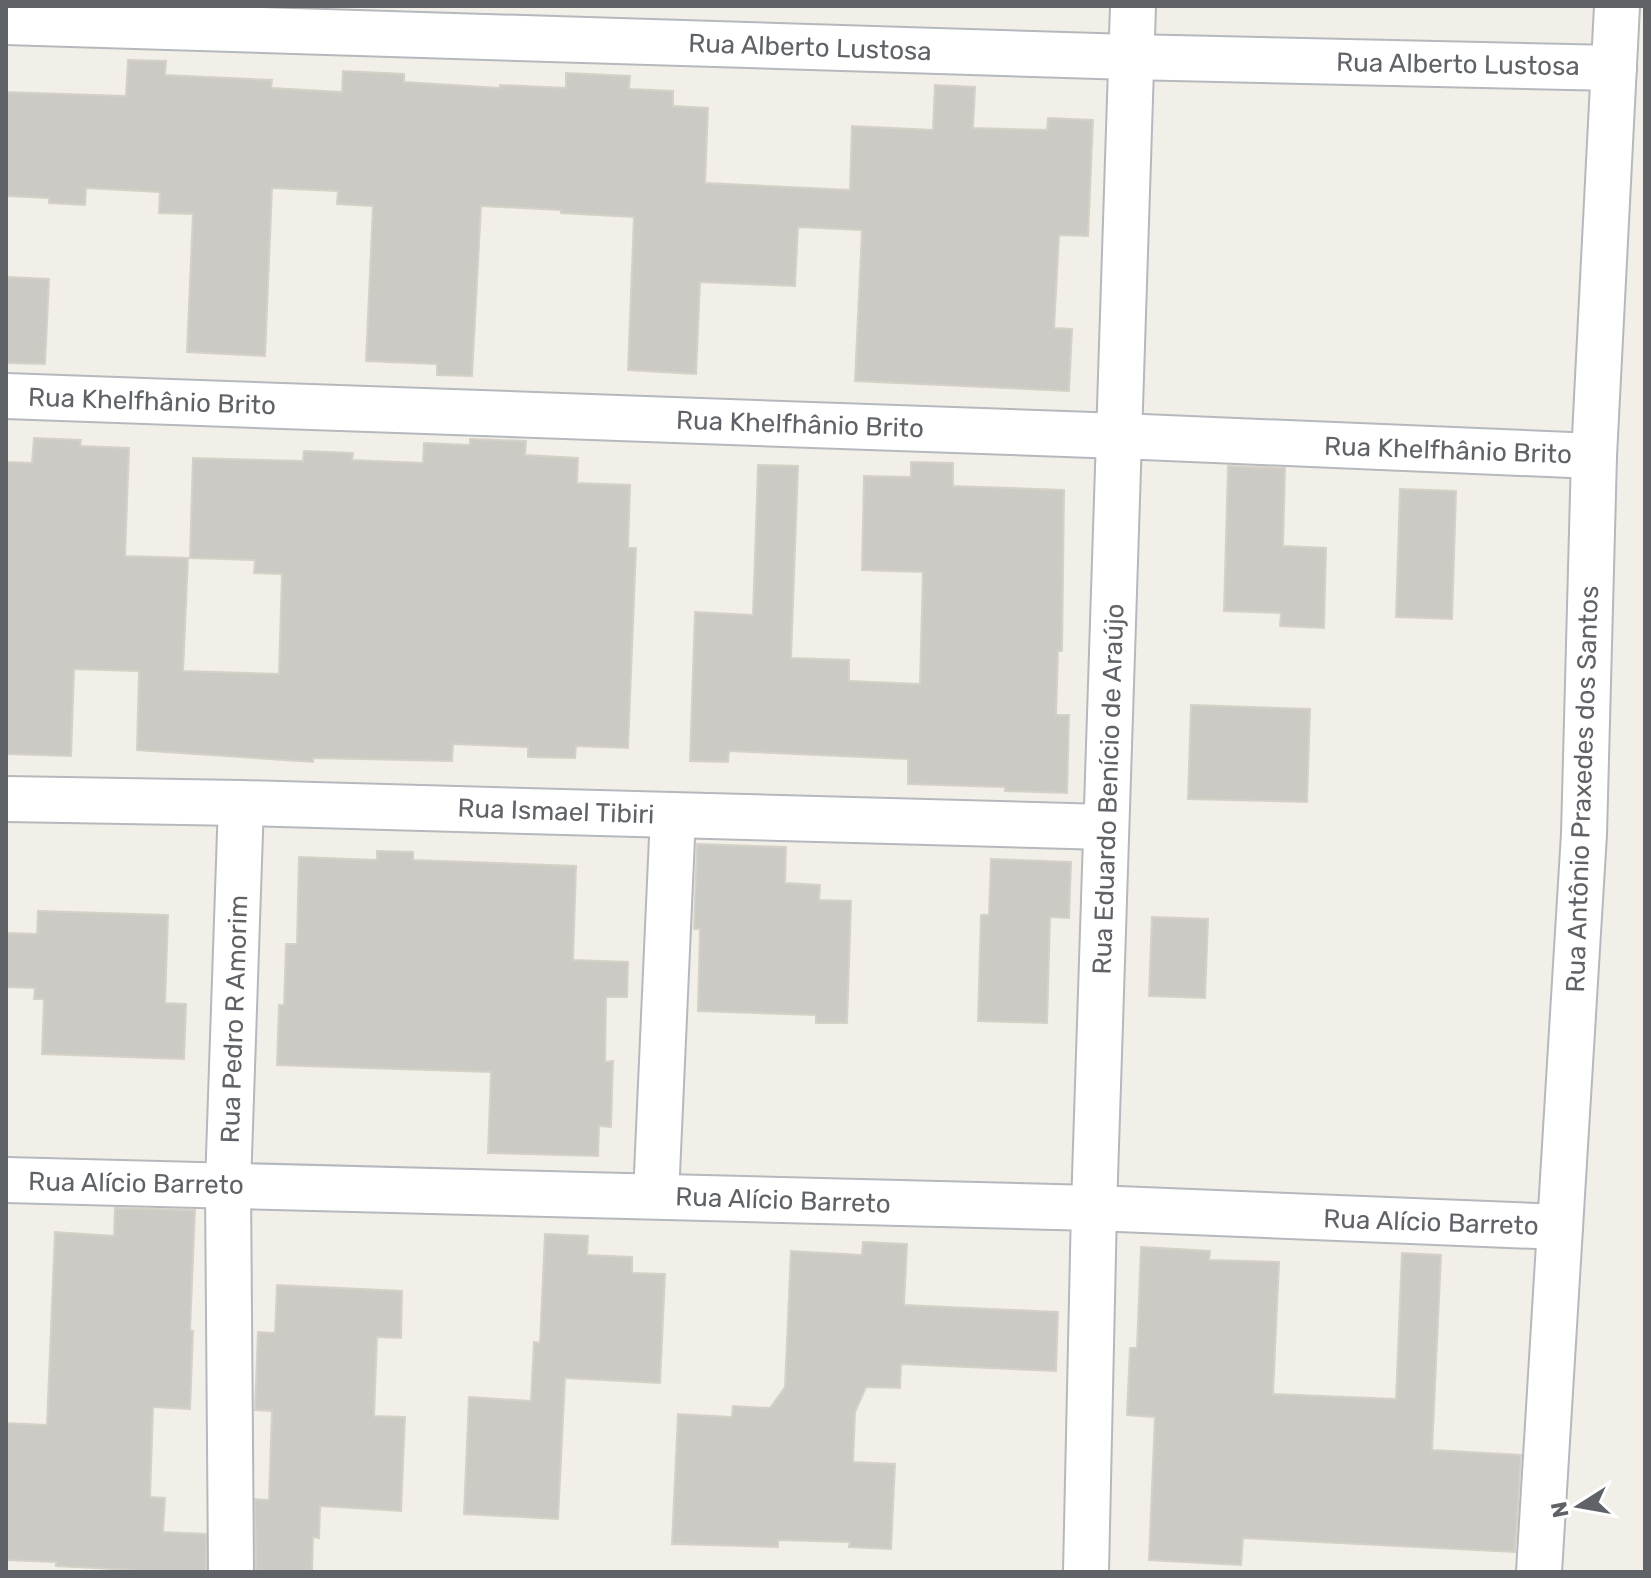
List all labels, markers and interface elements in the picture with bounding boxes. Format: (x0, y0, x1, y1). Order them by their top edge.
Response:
street label: Rua Alberto Lustosa (688, 28, 932, 67)
street label: Rua Alberto Lustosa (1336, 47, 1580, 82)
street label: Rua Khelfhânio Brito (28, 382, 276, 421)
street label: Rua Khelfhânio Brito (676, 405, 924, 444)
street label: Rua Khelfhânio Brito (1324, 431, 1572, 470)
street label: Rua Antônio Praxedes dos Santos (1560, 585, 1605, 993)
street label: Rua Eduardo Benício de Araújo (1087, 603, 1130, 975)
street label: Rua Ismael Tibiri (457, 793, 655, 830)
street label: Rua Pedro R Amorim (215, 894, 254, 1144)
street label: Rua Alício Barreto (28, 1166, 244, 1201)
street label: Rua Alício Barreto (675, 1181, 891, 1220)
street label: Rua Alício Barreto (1323, 1203, 1539, 1242)
north arrow (1539, 1466, 1619, 1546)
text: N (1545, 1499, 1575, 1520)

